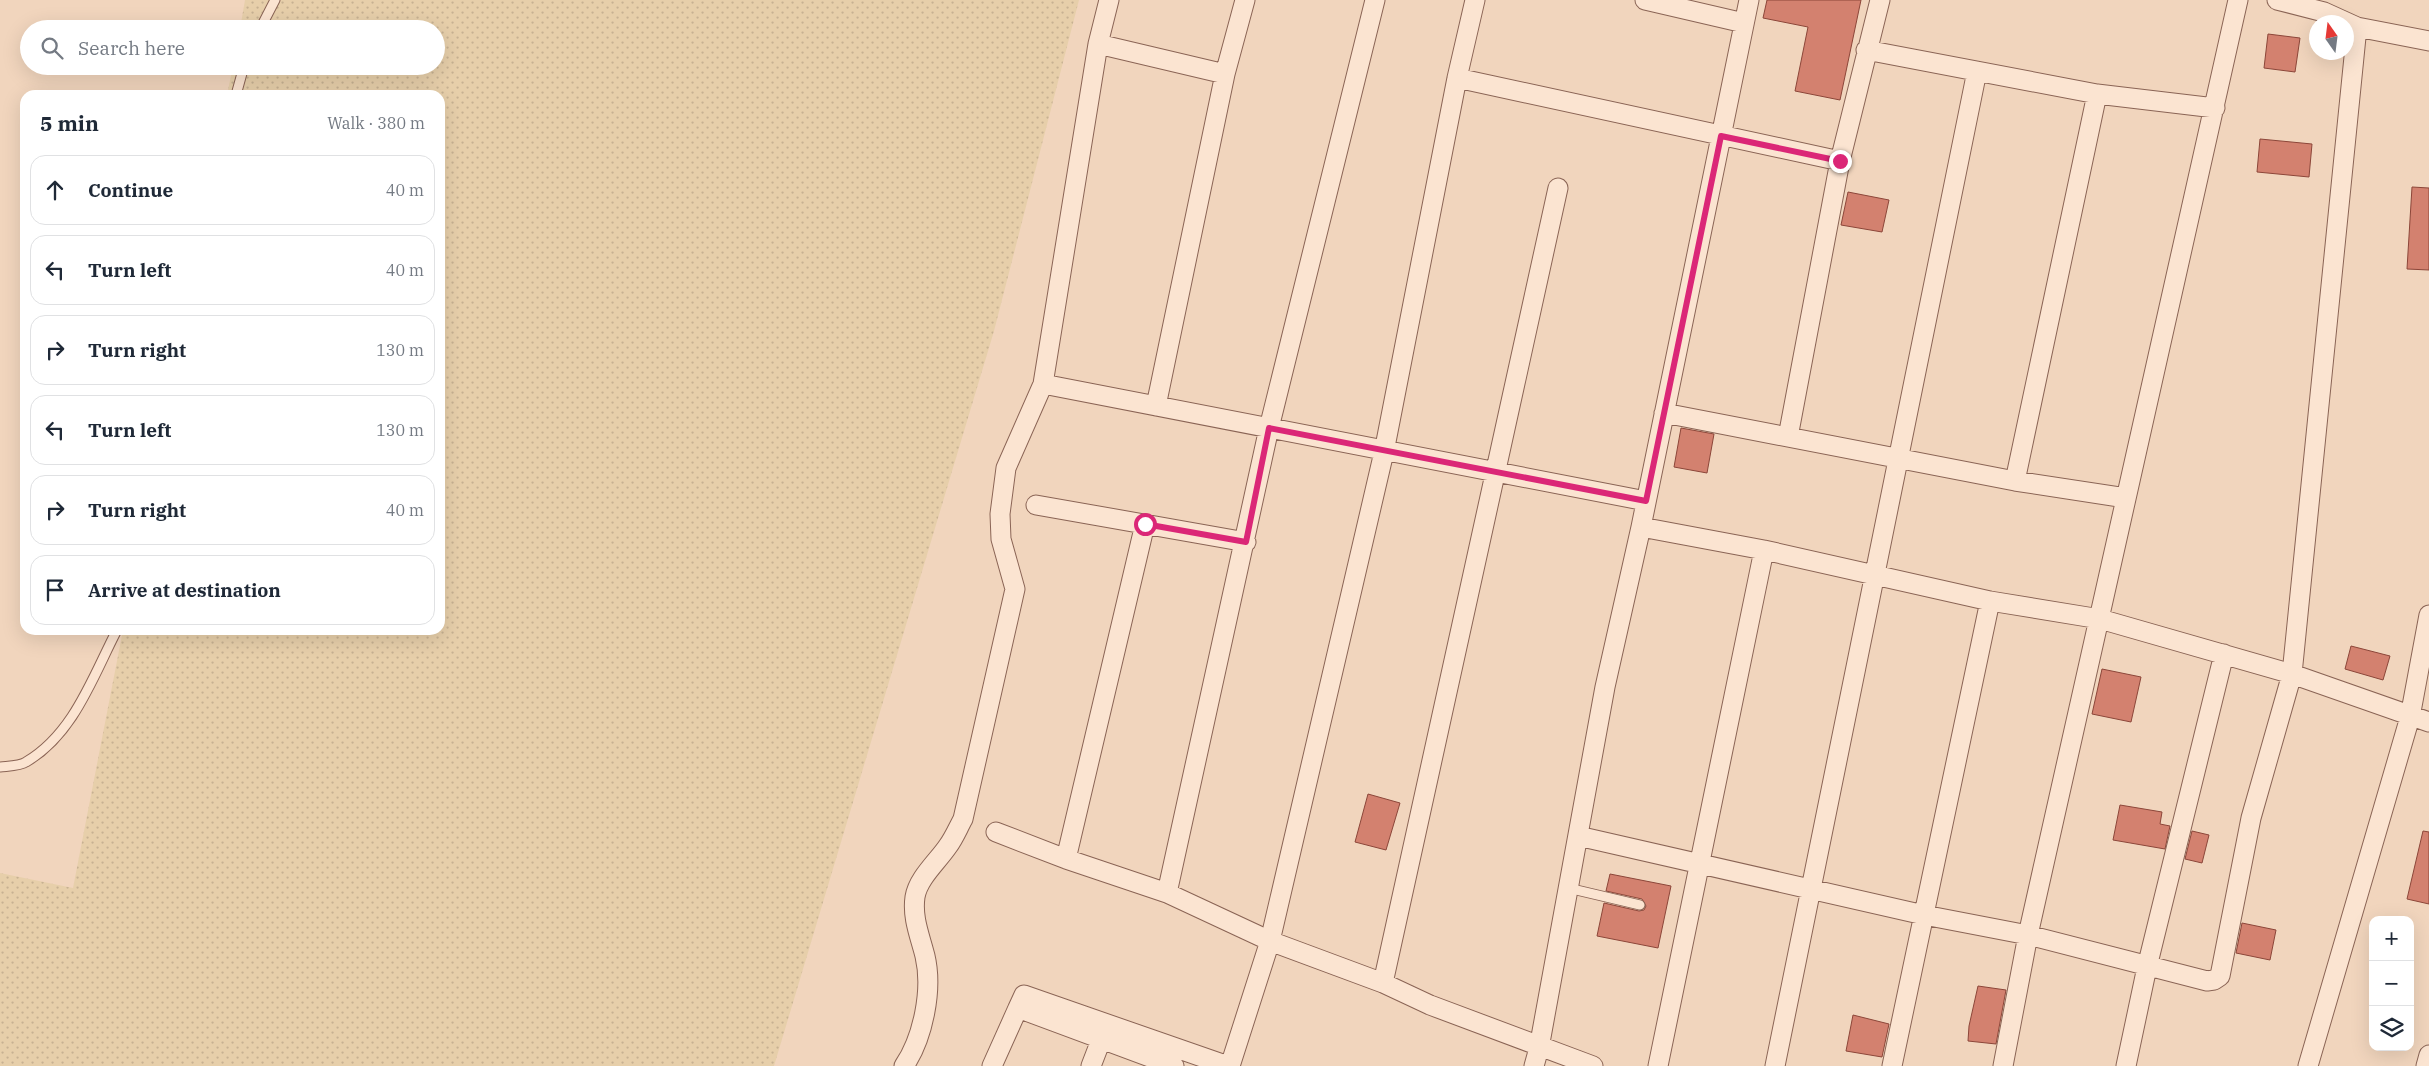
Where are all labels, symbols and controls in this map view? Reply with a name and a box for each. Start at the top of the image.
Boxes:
north arrow [2309,15,2354,60]
search box [20,20,445,75]
icon: search [38,34,66,62]
text: Search here [78,36,185,60]
text: 5 min [40,109,99,137]
text: Walk · 380 m [327,113,425,133]
route end [1829,150,1852,173]
icon: ahead [41,176,69,204]
text: Continue [88,178,173,202]
text: 40 m [386,180,424,200]
icon: left [41,256,69,284]
text: Turn left [88,258,171,282]
text: 40 m [386,260,424,280]
icon: right [41,336,69,364]
text: Turn right [88,338,186,362]
text: 130 m [376,340,424,360]
icon: left [41,416,69,444]
text: Turn left [88,418,171,442]
text: 130 m [376,420,424,440]
icon: right [41,496,69,524]
text: Turn right [88,498,186,522]
text: 40 m [386,500,424,520]
route start [1134,513,1157,536]
icon: arrive [41,576,69,604]
text: Arrive at destination [88,578,281,602]
map controls [2369,916,2414,1051]
button: + [2369,916,2414,961]
button: − [2369,961,2414,1006]
button: layers [2369,1006,2414,1051]

